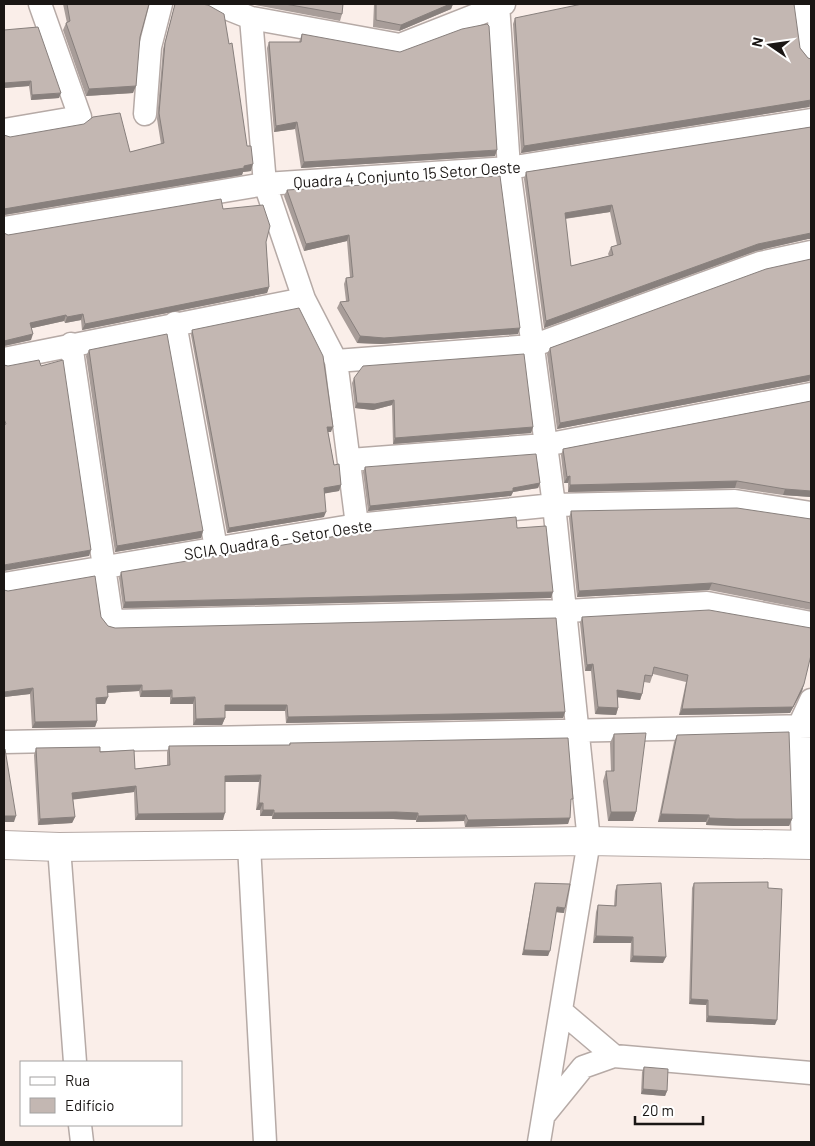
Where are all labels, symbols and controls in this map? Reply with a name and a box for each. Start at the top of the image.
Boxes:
north arrow [745,20,795,70]
text: N [748,36,766,48]
street label: Quadra 4 Conjunto 15 Setor Oeste [293,157,521,191]
street label: SCIA Quadra 6 - Setor Oeste [183,515,373,563]
legend [20,1061,182,1126]
text: Rua [65,1071,90,1089]
scale bar [635,1094,702,1126]
text: Edifício [65,1096,114,1114]
text: 20 m [642,1101,674,1119]

